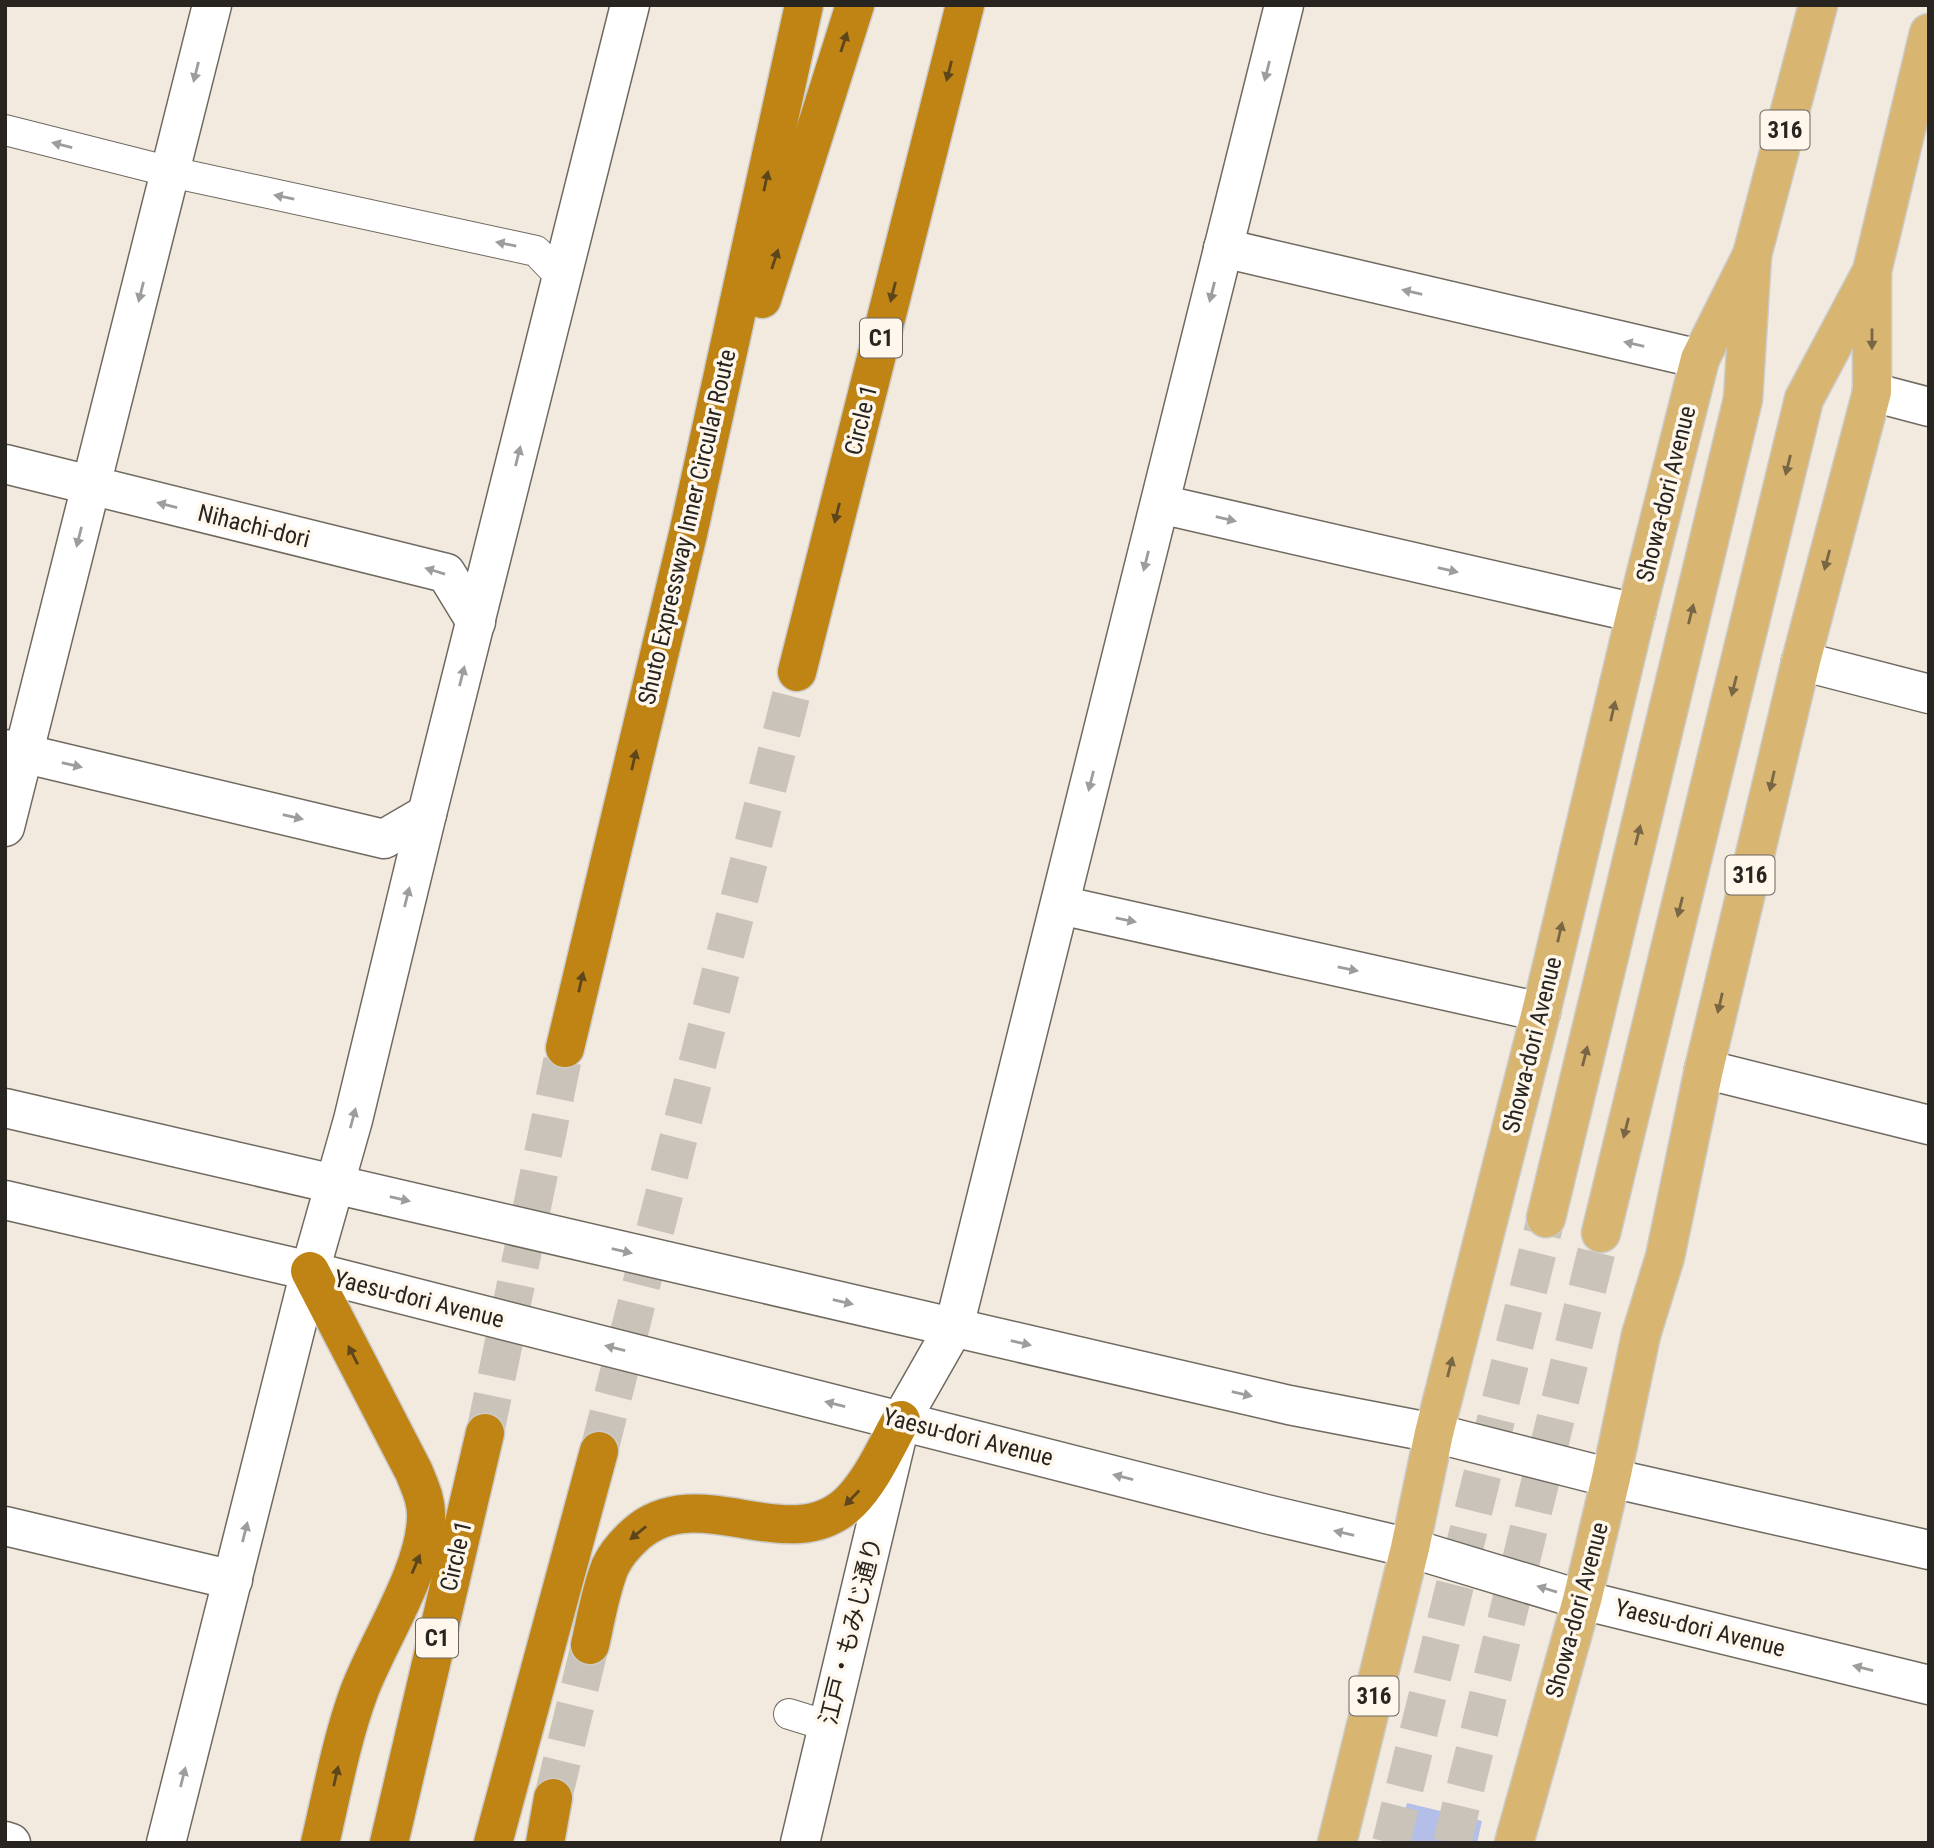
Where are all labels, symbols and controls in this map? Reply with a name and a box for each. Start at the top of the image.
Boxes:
one-way arrow [839,32,849,53]
one-way arrow [190,61,201,83]
one-way arrow [943,61,954,83]
one-way arrow [1261,61,1272,83]
road number: 316 [1760,111,1810,150]
one-way arrow [51,139,73,150]
one-way arrow [760,170,771,192]
one-way arrow [273,191,295,202]
one-way arrow [495,239,517,250]
one-way arrow [770,248,781,269]
one-way arrow [135,281,146,303]
one-way arrow [887,281,898,303]
one-way arrow [1206,281,1217,303]
one-way arrow [1401,286,1423,297]
road number: C1 [860,318,902,358]
one-way arrow [1866,328,1878,350]
one-way arrow [1623,338,1645,349]
street label: Shuto Expressway Inner Circular Route [632,347,742,707]
street label: Circle 1 [839,382,883,458]
street label: Showa-dori Avenue [1631,403,1701,585]
one-way arrow [513,445,524,467]
one-way arrow [1782,455,1793,477]
one-way arrow [156,499,178,510]
street label: Nihachi-dori [195,499,313,553]
one-way arrow [832,502,843,524]
one-way arrow [1216,514,1238,525]
one-way arrow [73,526,84,548]
one-way arrow [1140,550,1151,572]
one-way arrow [1821,550,1832,572]
one-way arrow [1437,564,1459,575]
one-way arrow [425,566,446,576]
one-way arrow [1686,603,1697,625]
one-way arrow [457,665,468,687]
one-way arrow [1728,676,1739,698]
one-way arrow [1608,700,1619,722]
one-way arrow [628,749,639,771]
one-way arrow [61,760,83,771]
one-way arrow [1085,770,1096,792]
one-way arrow [1766,770,1777,792]
one-way arrow [282,812,304,823]
one-way arrow [1633,824,1644,846]
road number: 316 [1726,856,1774,894]
one-way arrow [402,886,413,908]
one-way arrow [1674,897,1685,919]
one-way arrow [1115,914,1137,925]
one-way arrow [1555,921,1566,943]
street label: Showa-dori Avenue [1497,954,1567,1136]
one-way arrow [1338,963,1360,974]
one-way arrow [576,970,587,992]
one-way arrow [1714,992,1725,1014]
one-way arrow [1580,1045,1591,1067]
one-way arrow [349,1107,359,1128]
one-way arrow [1620,1118,1631,1140]
one-way arrow [389,1194,411,1205]
one-way arrow [611,1245,633,1256]
street label: Yaesu-dori Avenue [331,1264,507,1334]
one-way arrow [833,1297,855,1308]
one-way arrow [1010,1338,1032,1349]
one-way arrow [603,1342,625,1353]
one-way arrow [348,1345,359,1365]
one-way arrow [1445,1356,1456,1378]
one-way arrow [1231,1389,1253,1400]
one-way arrow [824,1398,846,1409]
street label: Yaesu-dori Avenue [880,1402,1056,1472]
one-way arrow [1112,1471,1134,1482]
one-way arrow [844,1489,860,1506]
street label: Circle 1 [434,1518,478,1594]
street label: Showa-dori Avenue [1540,1519,1614,1701]
one-way arrow [240,1521,251,1543]
one-way arrow [630,1525,647,1540]
one-way arrow [1333,1527,1355,1538]
street label: 江戸・もみじ通り [814,1534,888,1728]
one-way arrow [411,1554,422,1575]
one-way arrow [1536,1584,1557,1594]
street label: Yaesu-dori Avenue [1612,1593,1788,1663]
road number: C1 [416,1618,458,1658]
one-way arrow [1851,1662,1873,1673]
road number: 316 [1350,1676,1398,1716]
one-way arrow [178,1765,189,1787]
one-way arrow [331,1765,342,1787]

